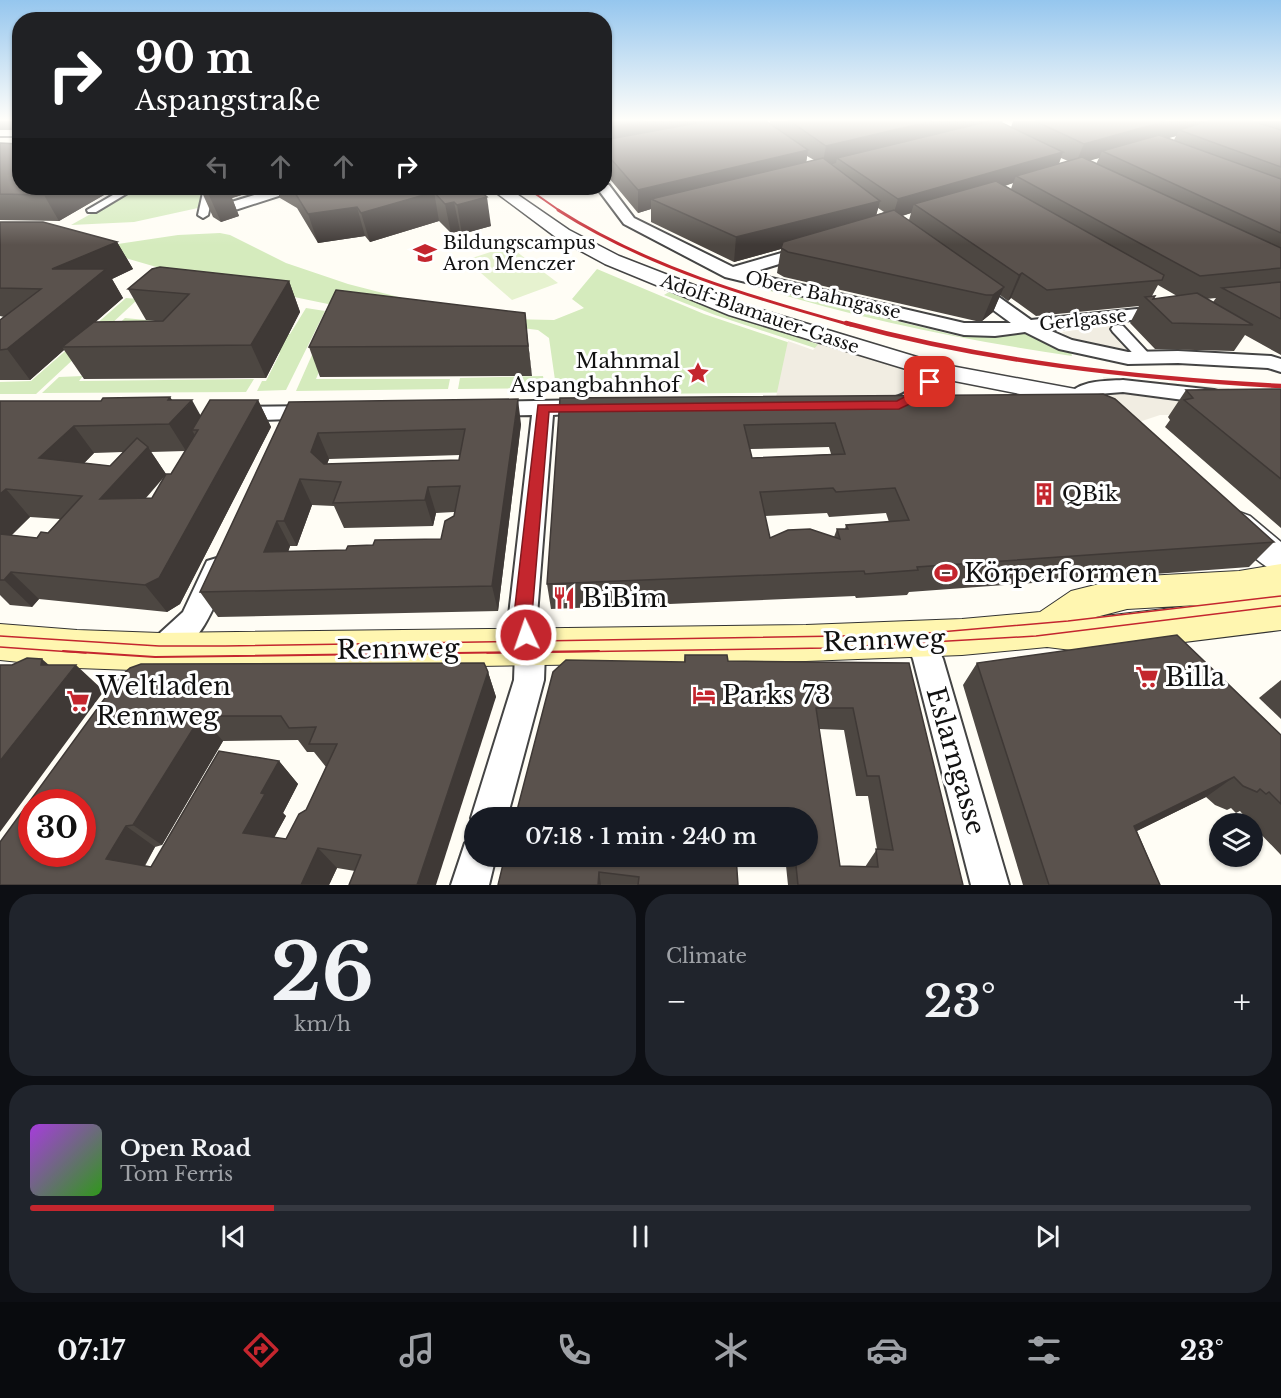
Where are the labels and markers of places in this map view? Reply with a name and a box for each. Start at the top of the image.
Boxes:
place label: Bildungscampus Aron Menczer [442,232,596,275]
school or university icon: Bildungscampus Aron Menczer [412,240,438,266]
place label: Mahnmal Aspangbahnhof [509,348,682,398]
pin [904,356,955,407]
place icon: Mahnmal Aspangbahnhof [685,360,711,386]
building icon: QBik [1031,481,1057,507]
place label: QBik [1062,481,1118,507]
place label: Körperformen [964,557,1158,589]
sports icon: Körperformen [933,560,959,586]
place label: BiBim [582,582,668,614]
restaurant icon: BiBim [551,585,577,611]
place label: Billa [1165,661,1226,693]
supermarket icon: Billa [1134,664,1160,690]
place label: Weltladen Rennweg [95,670,231,732]
place label: Parks 73 [722,679,831,711]
hotel icon: Parks 73 [691,682,717,708]
supermarket icon: Weltladen Rennweg [65,688,91,714]

